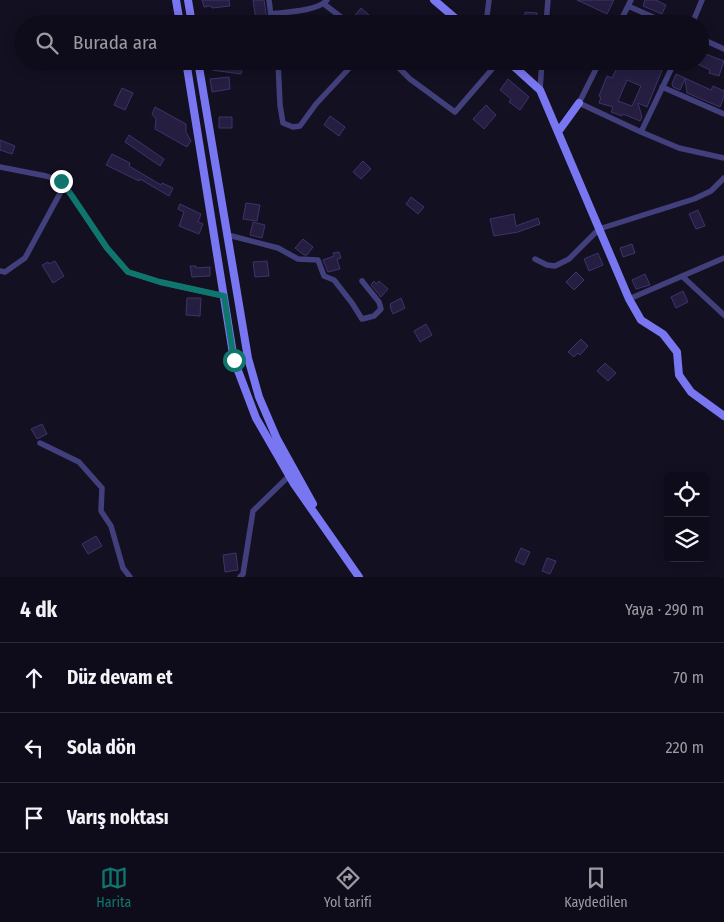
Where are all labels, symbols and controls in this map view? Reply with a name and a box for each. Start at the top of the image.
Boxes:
search box [15,15,709,70]
icon: search [33,29,61,57]
text: Burada ara [73,31,157,54]
route end [50,170,73,193]
route start [223,349,246,372]
map controls [664,472,709,562]
button: locate [664,472,709,517]
button: layers [664,517,709,562]
text: 4 dk [20,597,57,623]
text: Yaya · 290 m [625,600,704,619]
icon: ahead [20,664,48,692]
text: Düz devam et [67,666,173,689]
text: 70 m [673,668,704,687]
icon: left [20,734,48,762]
text: Sola dön [67,736,136,759]
text: 220 m [665,738,704,757]
icon: arrive [20,804,48,832]
text: Varış noktası [67,806,169,829]
tab: Harita [96,864,131,911]
tab: Yol tarifi [324,864,372,911]
tab: Kaydedilen [564,864,628,911]

